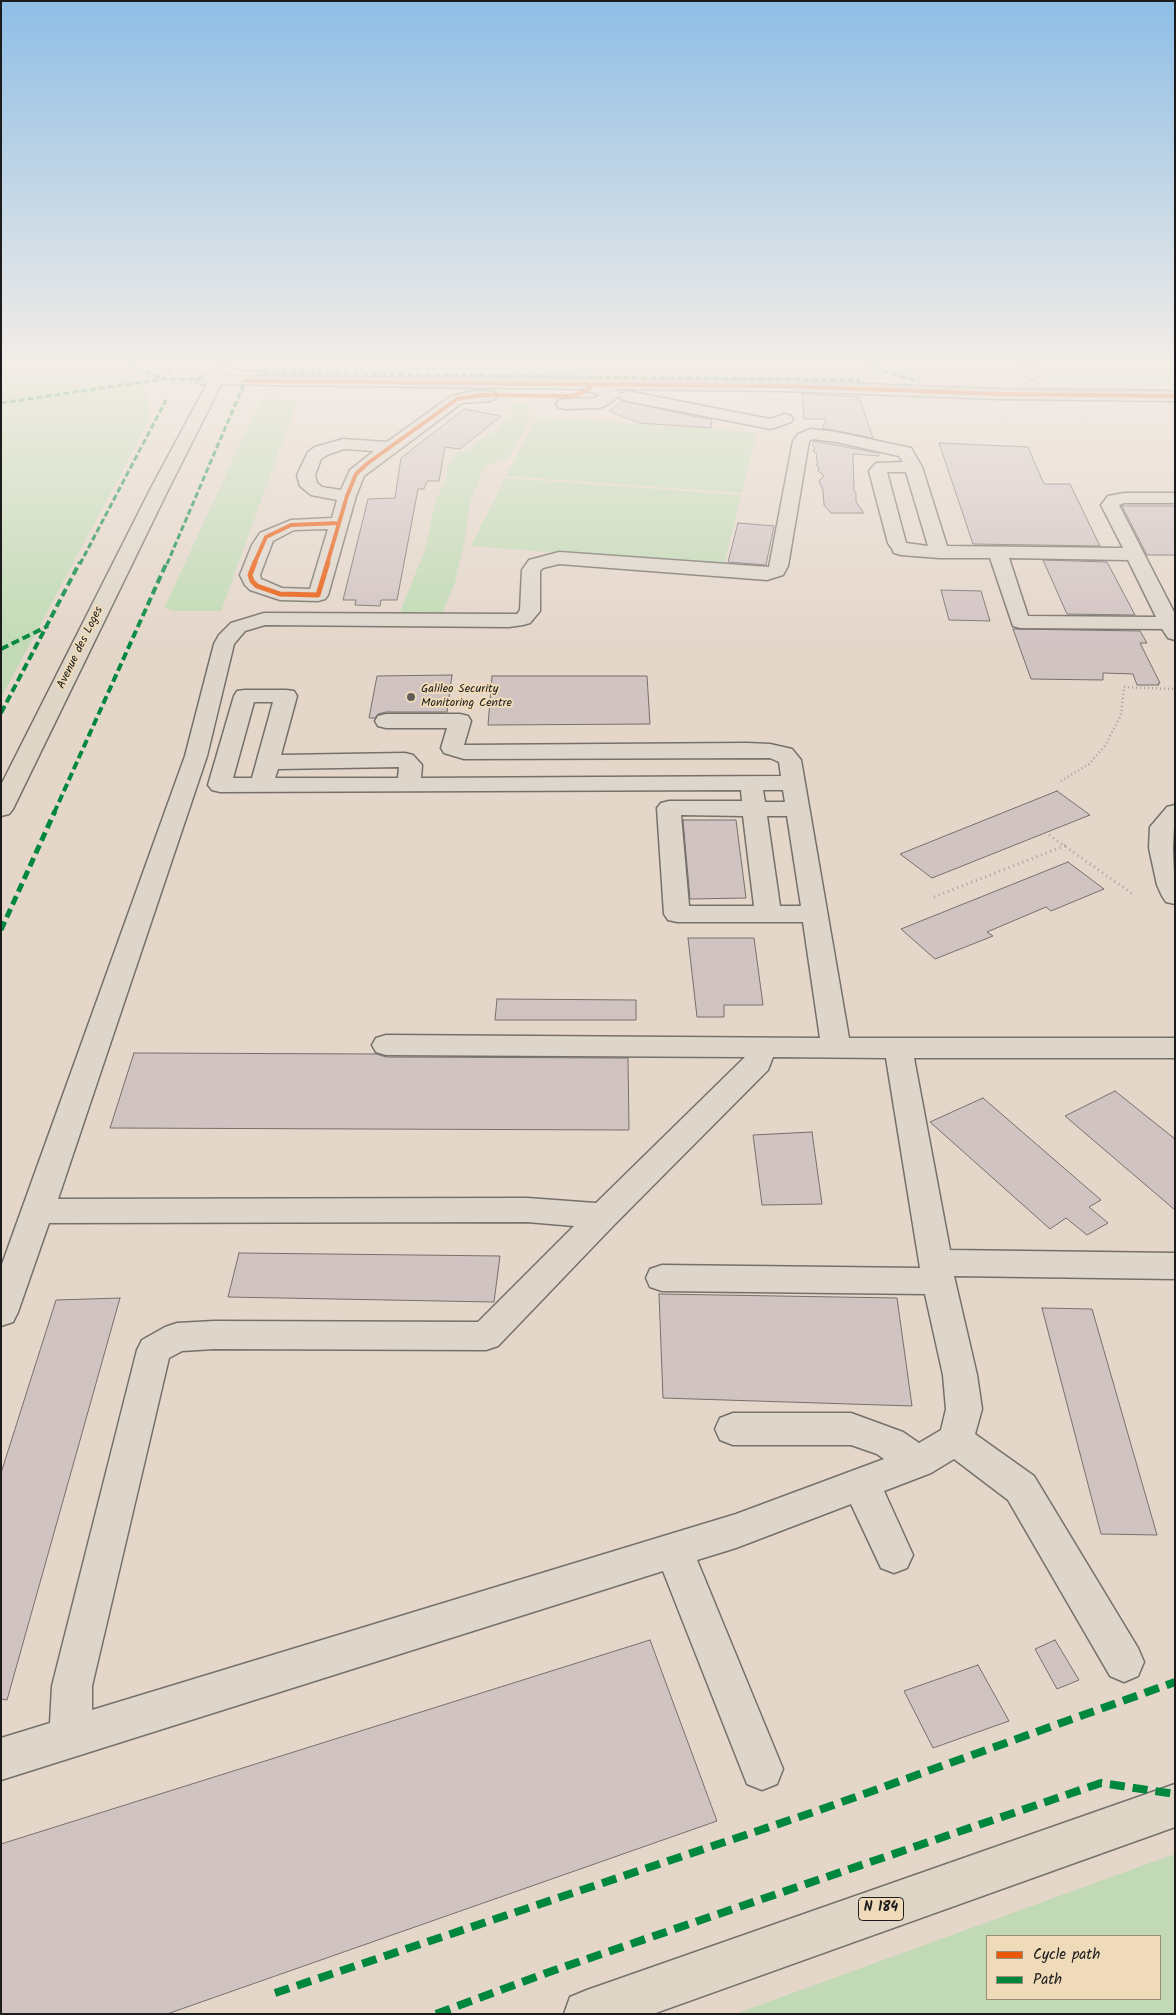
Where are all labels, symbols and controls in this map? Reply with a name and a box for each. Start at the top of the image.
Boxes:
street label: Avenue des Loges [55,605,107,691]
place label: Galileo Security Monitoring Centre [421,683,512,711]
marker: Galileo Security Monitoring Centre [405,691,417,703]
road number: N 184 [858,1898,904,1920]
legend [986,1935,1161,2000]
text: Cycle path [1033,1943,1100,1967]
text: Path [1033,1968,1062,1992]

